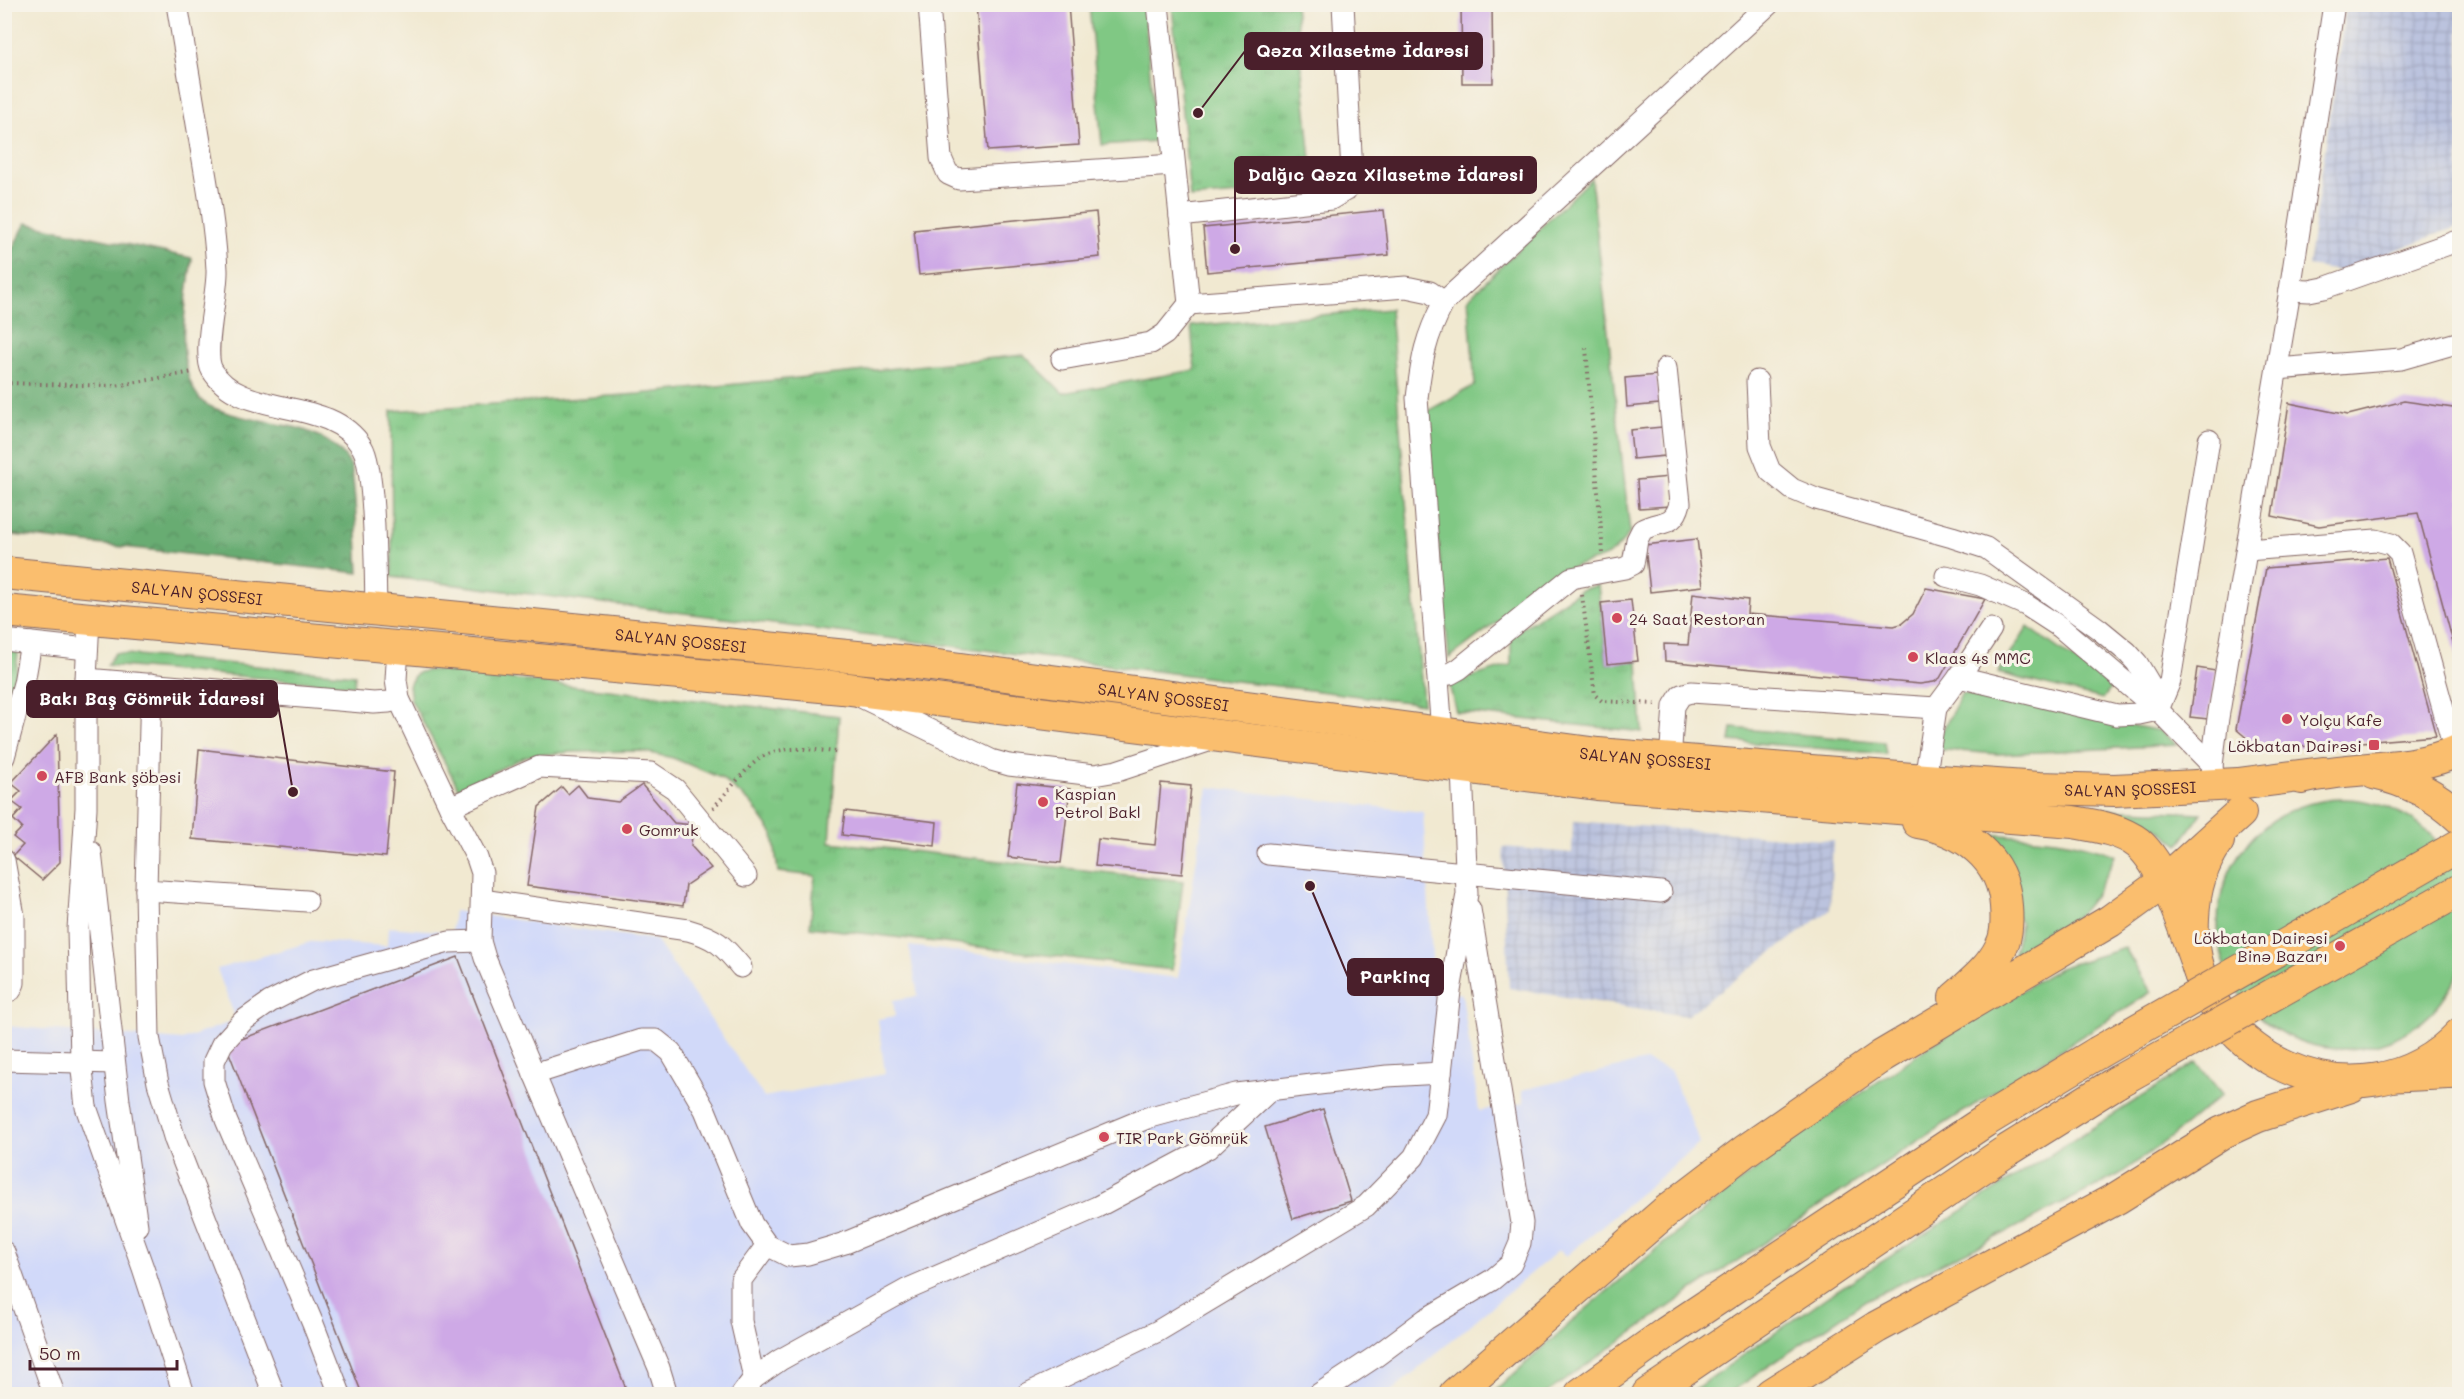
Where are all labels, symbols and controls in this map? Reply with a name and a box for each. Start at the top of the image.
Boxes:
callout: Qəza Xilasetmə İdarəsi [1245,33,1482,69]
text: Qəza Xilasetmə İdarəsi [1256,38,1470,62]
callout: Dalğıc Qəza Xilasetmə İdarəsi [1235,157,1536,193]
text: Dalğıc Qəza Xilasetmə İdarəsi [1248,162,1524,186]
street label: SALYAN ŞOSSESI [130,575,264,609]
place label: 24 Saat Restoran [1629,608,1765,629]
marker: 24 Saat Restoran [1610,611,1624,625]
street label: SALYAN ŞOSSESI [614,623,747,657]
place label: Klaas 4s MMC [1925,647,2031,668]
marker: Klaas 4s MMC [1906,650,1920,664]
street label: SALYAN ŞOSSESI [1097,677,1230,715]
callout: Bakı Baş Gömrük İdarəsi [27,681,277,717]
text: Bakı Baş Gömrük İdarəsi [39,686,265,710]
place label: Yolçu Kafe [2299,709,2382,730]
marker: Yolçu Kafe [2280,712,2294,726]
place label: Lökbatan Dairəsi [2228,735,2362,756]
marker: Lökbatan Dairəsi [2367,738,2381,752]
street label: SALYAN ŞOSSESI [1578,741,1712,773]
place label: AFB Bank şöbəsi [54,766,182,787]
marker: AFB Bank şöbəsi [35,769,49,783]
street label: SALYAN ŞOSSESI [2064,776,2197,801]
place label: Kaspian Petrol Bakl [1055,783,1141,822]
marker: Kaspian Petrol Bakl [1036,795,1050,809]
place label: Gomruk [639,819,698,840]
marker: Gomruk [620,822,634,836]
place label: Lökbatan Dairəsi Binə Bazarı [2194,927,2328,966]
marker: Lökbatan Dairəsi Binə Bazarı [2333,939,2347,953]
callout: Parkinq [1348,959,1443,995]
text: Parkinq [1360,964,1430,988]
place label: TIR Park Gömrük [1116,1127,1248,1148]
marker: TIR Park Gömrük [1097,1130,1111,1144]
scale bar [30,1333,177,1371]
text: 50 m [39,1341,81,1365]

